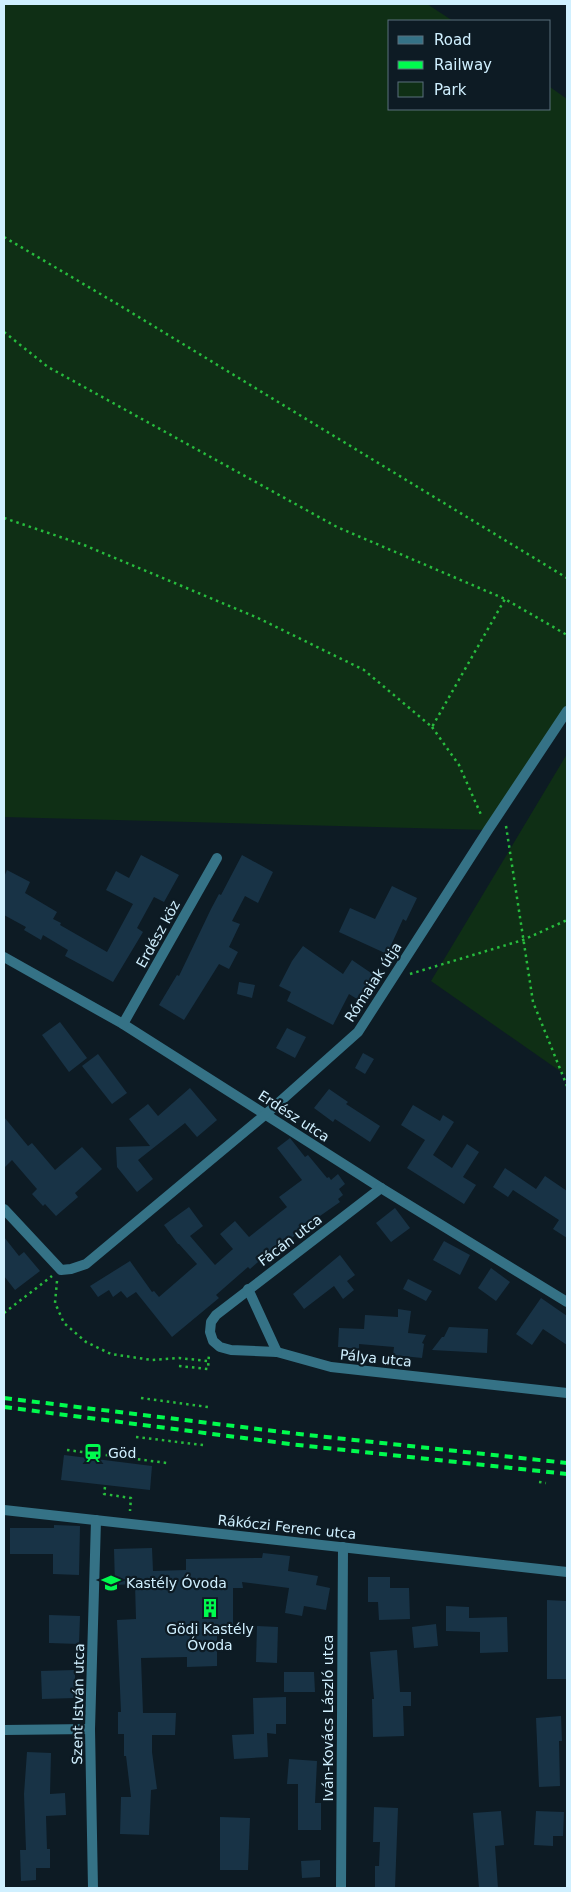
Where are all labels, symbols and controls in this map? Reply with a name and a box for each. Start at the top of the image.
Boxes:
legend [388,20,551,110]
text: Road [434,31,472,49]
text: Railway [434,56,492,74]
text: Park [434,81,467,99]
street label: Erdész köz [133,898,183,970]
street label: Rómaiak útja [341,939,405,1025]
street label: Erdész utca [255,1087,333,1145]
street label: Fácán utca [255,1211,325,1269]
street label: Pálya utca [339,1346,413,1370]
station icon: Göd [82,1442,104,1464]
place label: Göd [108,1445,136,1461]
street label: Rákóczi Ferenc utca [217,1512,357,1542]
school or university icon: Kastély Óvoda [100,1572,122,1594]
place label: Kastély Óvoda [126,1574,227,1591]
building icon: Gödi Kastély Óvoda [199,1597,221,1619]
place label: Gödi Kastély Óvoda [166,1621,254,1653]
street label: Iván-Kovács László utca [320,1635,336,1801]
street label: Szent István utca [69,1643,87,1765]

